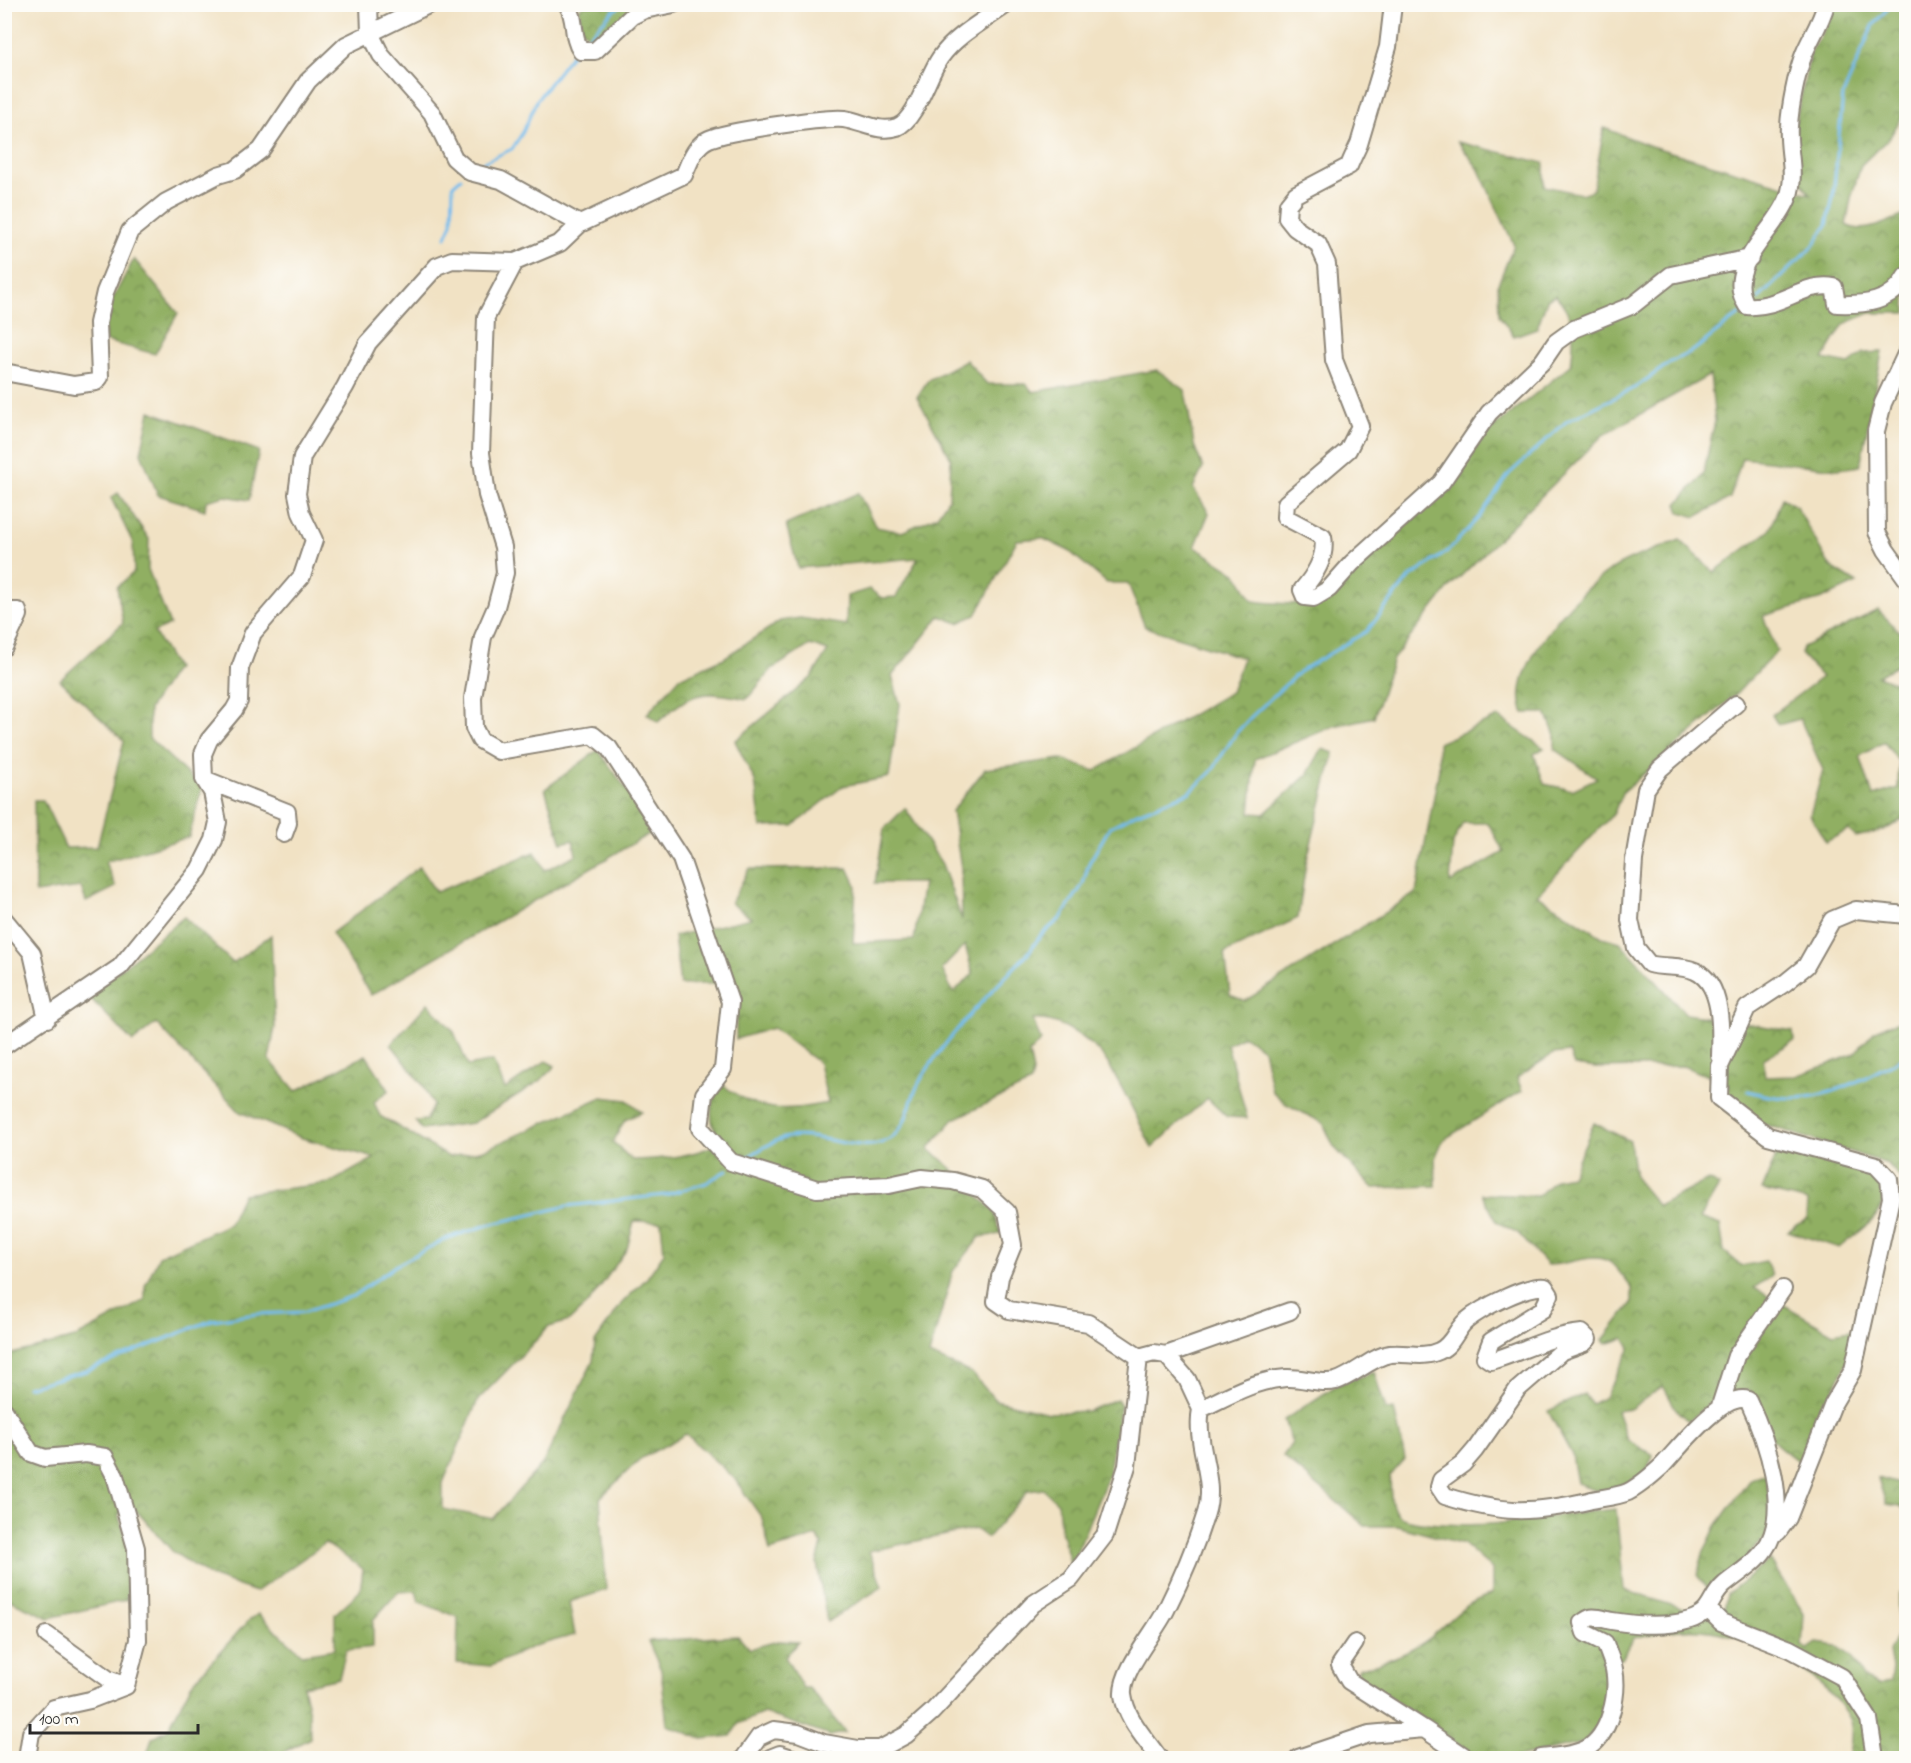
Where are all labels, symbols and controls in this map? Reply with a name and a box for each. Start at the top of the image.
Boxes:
scale bar [30,1697,198,1735]
text: 100 m [39,1707,79,1733]

